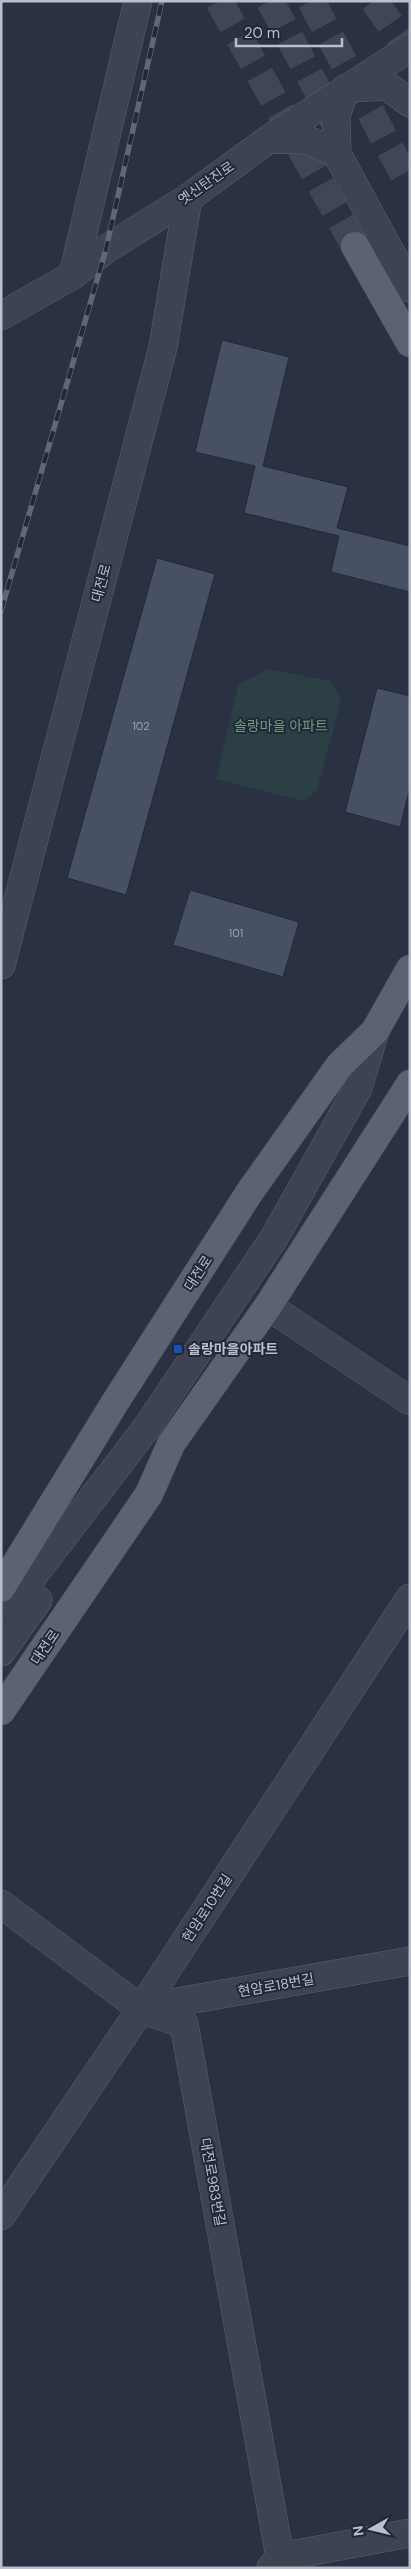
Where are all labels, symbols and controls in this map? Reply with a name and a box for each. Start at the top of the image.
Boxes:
scale bar [236,15,342,47]
text: 20 m [244,23,280,43]
street label: 옛신탄진로 [174,157,238,209]
street label: 대전로 [87,562,115,604]
park label: 솔랑마을 아파트 [234,717,328,735]
house number: 102 [132,719,150,733]
house number: 101 [229,926,243,940]
street label: 대전로 [180,1252,216,1294]
place label: 솔랑마을아파트 [188,1340,278,1358]
marker: 솔랑마을아파트 [172,1343,184,1355]
street label: 대전로 [27,1626,63,1668]
street label: 현암로10번길 [178,1870,236,1946]
street label: 현암로18번길 [236,1969,316,2001]
street label: 대전로983번길 [196,2136,230,2228]
north arrow [346,2504,396,2554]
text: N [349,2524,368,2537]

